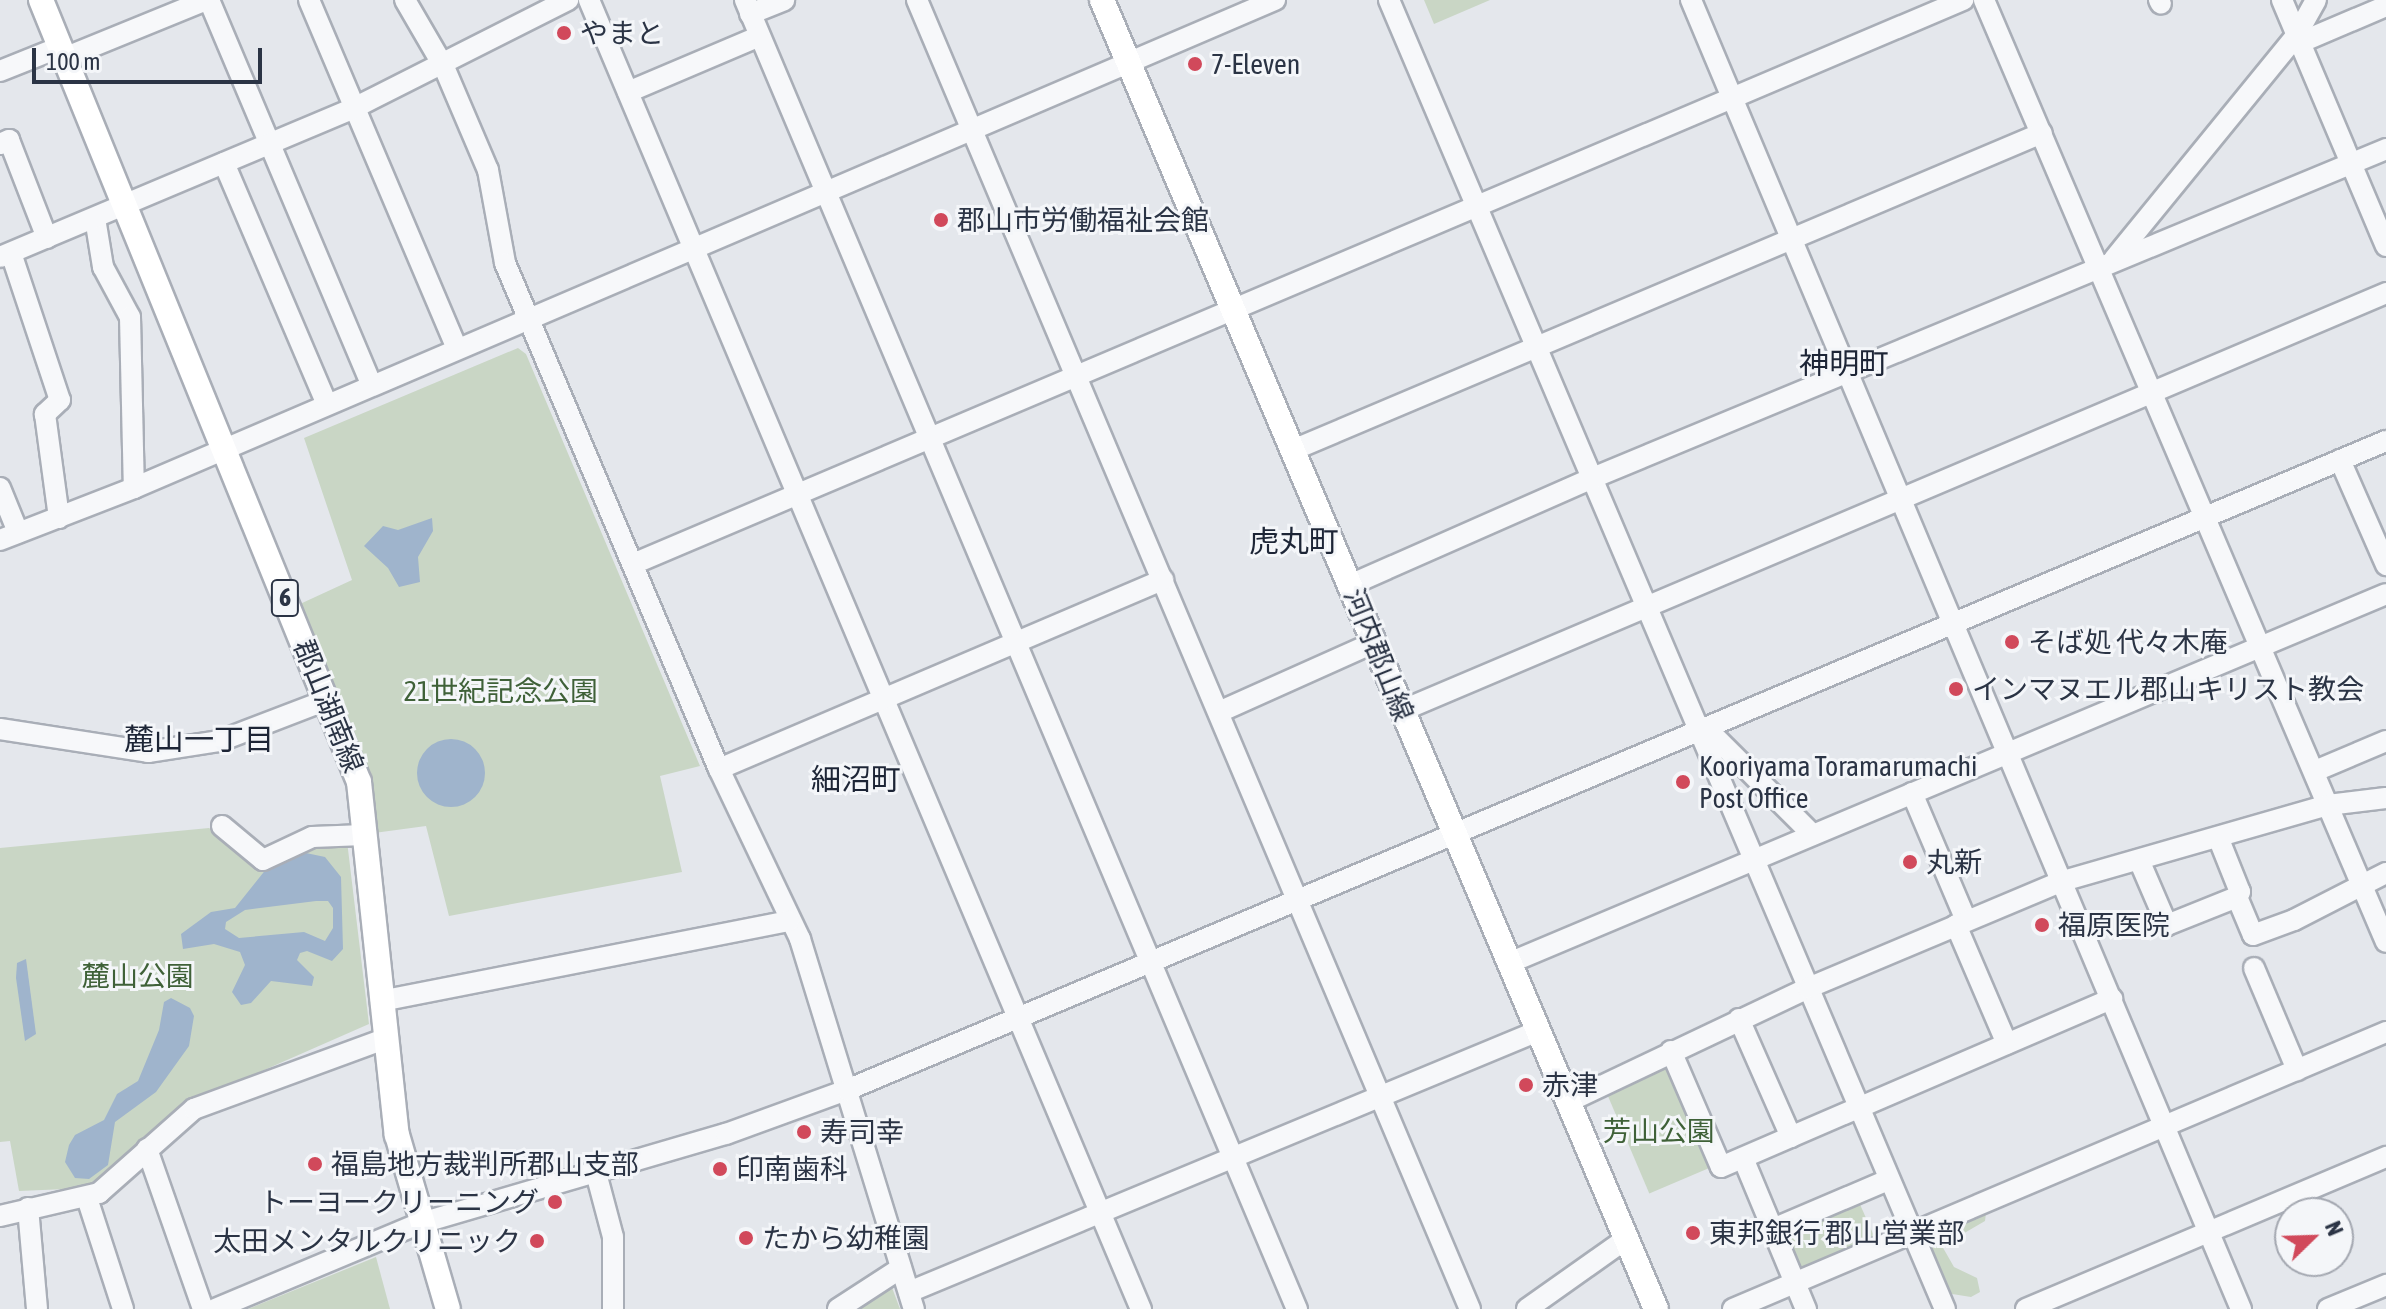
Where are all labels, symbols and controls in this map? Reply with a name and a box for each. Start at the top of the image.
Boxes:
place label: やまと [580,16,664,50]
marker: やまと [555,24,573,42]
scale bar [36,32,266,82]
place label: 7-Eleven [1211,47,1300,81]
text: 100 m [46,48,100,75]
marker: 7-Eleven [1186,55,1204,73]
place label: 郡山市労働福祉会館 [957,203,1209,237]
marker: 郡山市労働福祉会館 [932,211,950,229]
district label: 神明町 [1799,345,1889,381]
district label: 虎丸町 [1249,523,1339,559]
road number: 6 [269,576,301,620]
street label: 河内郡山線 [1337,584,1421,726]
place label: そば処 代々木庵 [2028,625,2228,659]
marker: そば処 代々木庵 [2003,633,2021,651]
street label: 郡山湖南線 [287,635,371,777]
place label: インマヌエル郡山キリスト教会 [1972,672,2364,706]
park label: 21世紀記念公園 [404,674,598,708]
marker: インマヌエル郡山キリスト教会 [1947,680,1965,698]
district label: 麓山一丁目 [124,721,274,757]
place label: Kooriyama Toramarumachi Post Office [1699,749,1977,815]
district label: 細沼町 [811,761,901,797]
marker: Kooriyama Toramarumachi Post Office [1674,773,1692,791]
place label: 丸新 [1926,845,1982,879]
marker: 丸新 [1901,853,1919,871]
place label: 福原医院 [2058,908,2170,942]
marker: 福原医院 [2033,916,2051,934]
park label: 麓山公園 [82,959,194,993]
place label: 赤津 [1542,1068,1598,1102]
marker: 赤津 [1517,1076,1535,1094]
park label: 芳山公園 [1603,1114,1715,1148]
place label: 寿司幸 [820,1115,904,1149]
marker: 寿司幸 [795,1123,813,1141]
place label: 福島地方裁判所郡山支部 [331,1147,639,1181]
place label: 印南歯科 [736,1152,848,1186]
marker: 福島地方裁判所郡山支部 [306,1155,324,1173]
marker: 印南歯科 [711,1160,729,1178]
place label: トーヨークリーニング [259,1185,539,1219]
marker: トーヨークリーニング [546,1193,564,1211]
north arrow [2274,1197,2354,1277]
place label: 東邦銀行 郡山営業部 [1709,1216,1965,1250]
text: N [2320,1217,2349,1239]
place label: たから幼稚園 [762,1221,930,1255]
place label: 太田メンタルクリニック [213,1224,521,1258]
marker: 東邦銀行 郡山営業部 [1684,1224,1702,1242]
marker: たから幼稚園 [737,1229,755,1247]
marker: 太田メンタルクリニック [528,1232,546,1250]

